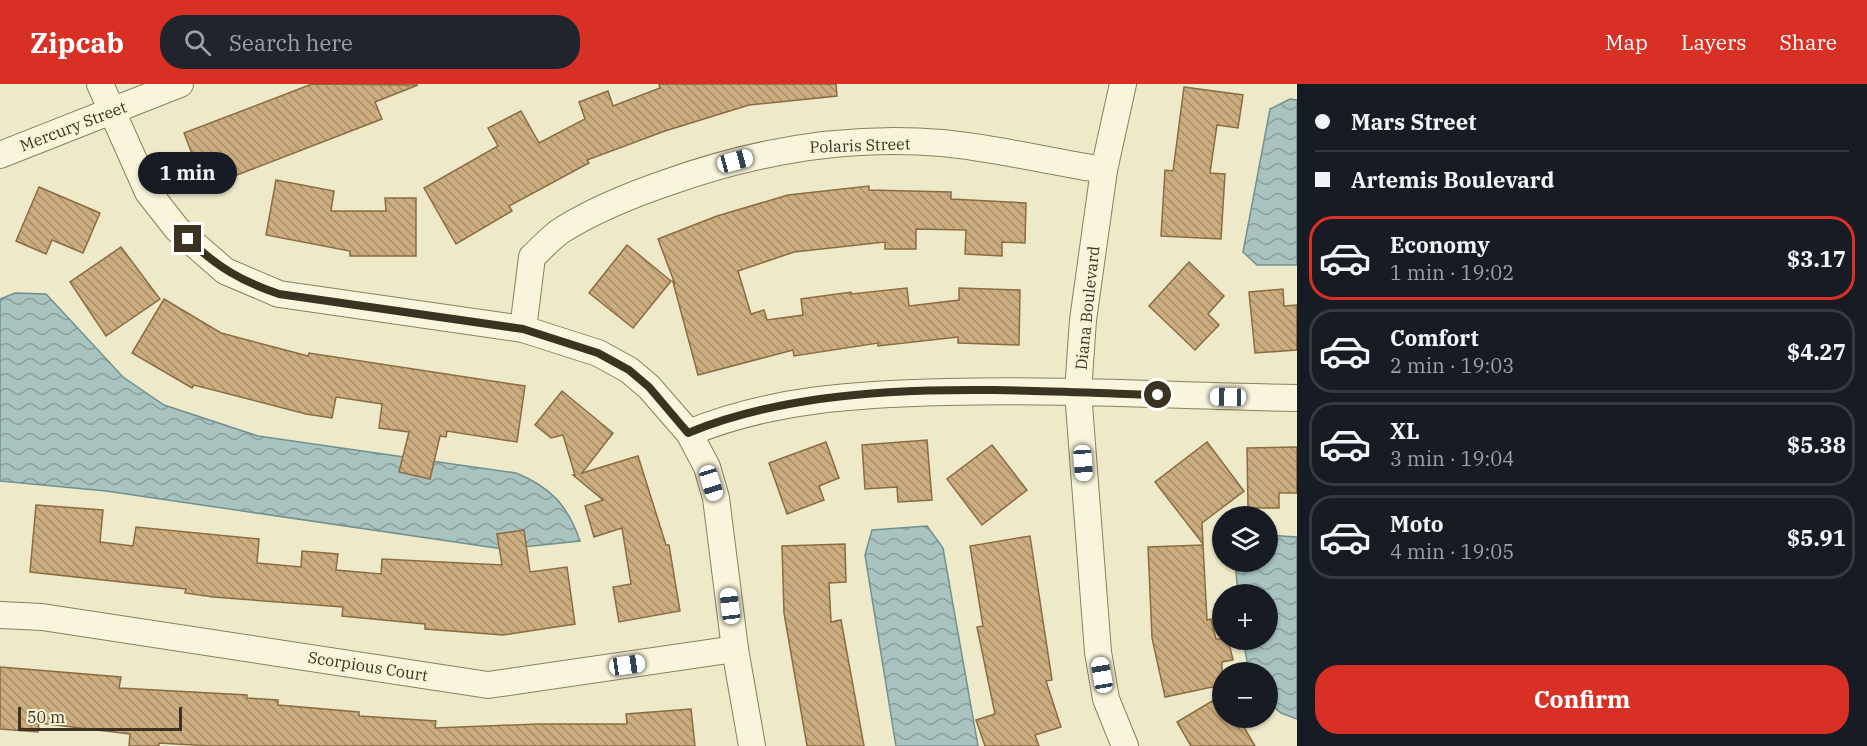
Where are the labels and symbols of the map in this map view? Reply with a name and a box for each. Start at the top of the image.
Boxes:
street label: Mercury Street [17,96,129,156]
street label: Polaris Street [809,133,911,157]
car [715,148,755,174]
callout: 1 min [138,152,237,194]
route end [174,225,201,252]
street label: Diana Boulevard [1071,245,1103,371]
route start [1144,381,1171,408]
car [1210,388,1246,406]
car [1073,444,1093,482]
car [697,463,725,503]
car [719,587,741,625]
street label: Scorpious Court [307,647,430,685]
car [608,654,646,676]
car [1090,656,1114,694]
scale bar [18,704,182,732]

